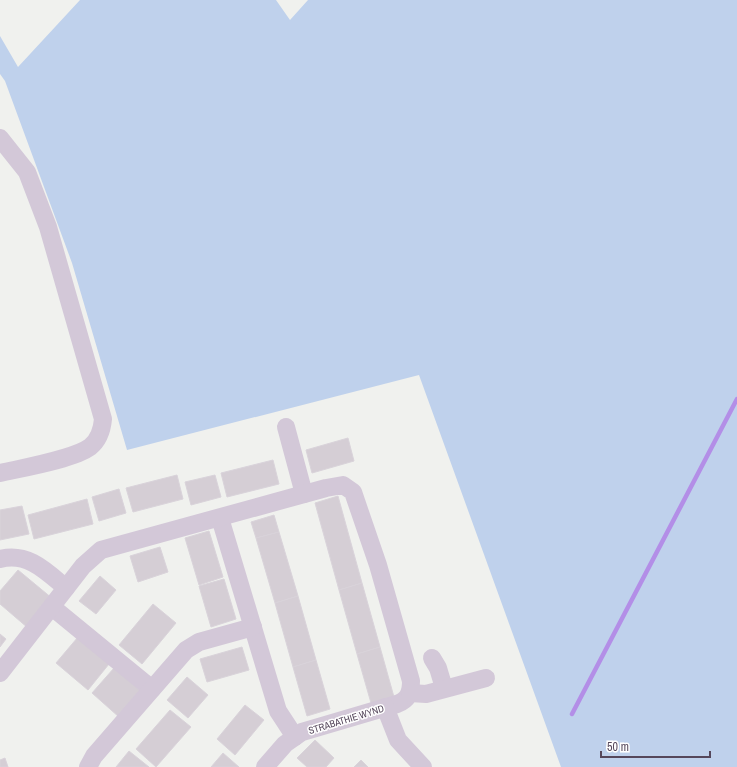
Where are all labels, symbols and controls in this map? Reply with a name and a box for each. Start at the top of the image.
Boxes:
street label: STRABATHIE WYND [307,702,386,737]
scale bar [601,733,710,759]
text: 50 m [607,739,629,755]

